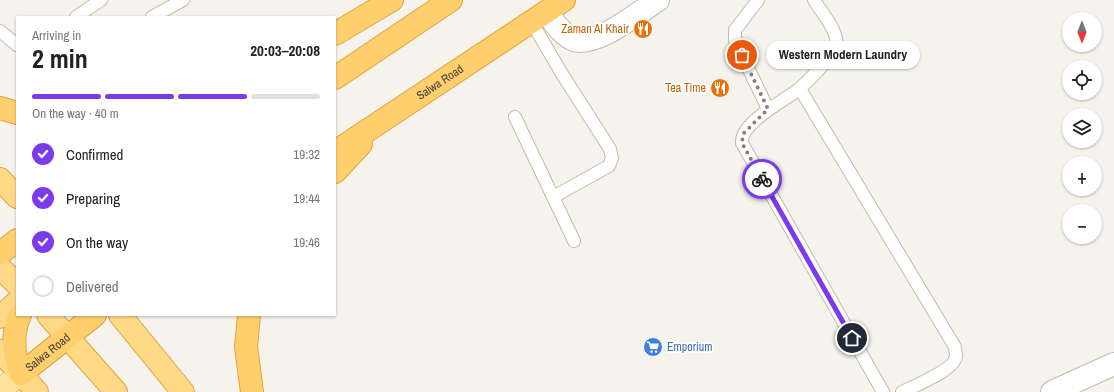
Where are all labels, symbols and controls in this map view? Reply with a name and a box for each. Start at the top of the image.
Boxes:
north arrow [1062,12,1102,52]
map controls [1062,12,1102,244]
restaurant icon: Zaman Al Khair [632,18,654,40]
place label: Zaman Al Khair [561,21,630,37]
text: Arriving in [32,27,81,44]
pin [725,38,759,72]
text: 20:03–20:08 [250,40,320,61]
text: 2 min [32,41,88,76]
callout: Western Modern Laundry [766,41,920,69]
icon: bag [731,44,753,66]
text: Western Modern Laundry [779,46,907,63]
button: locate [1062,60,1102,100]
street label: Salwa Road [413,61,467,104]
restaurant icon: Tea Time [709,77,731,99]
place label: Tea Time [665,80,706,96]
text: On the way · 40 m [32,105,119,122]
button: layers [1062,108,1102,148]
icon: check [32,143,54,165]
text: Confirmed [66,144,123,165]
text: 19:32 [293,146,320,163]
button: + [1062,156,1102,196]
courier [742,159,782,199]
icon: bike [751,168,773,190]
icon: check [32,187,54,209]
text: Preparing [66,188,120,209]
text: 19:44 [293,190,320,207]
button: − [1062,204,1102,244]
icon: check [32,231,54,253]
text: On the way [66,232,128,253]
text: 19:46 [293,234,320,251]
text: Delivered [66,276,119,297]
pin [835,321,869,355]
icon: home [841,327,863,349]
street label: Salwa Road [22,330,74,375]
supermarket icon: Emporium [642,336,664,358]
place label: Emporium [667,339,712,355]

